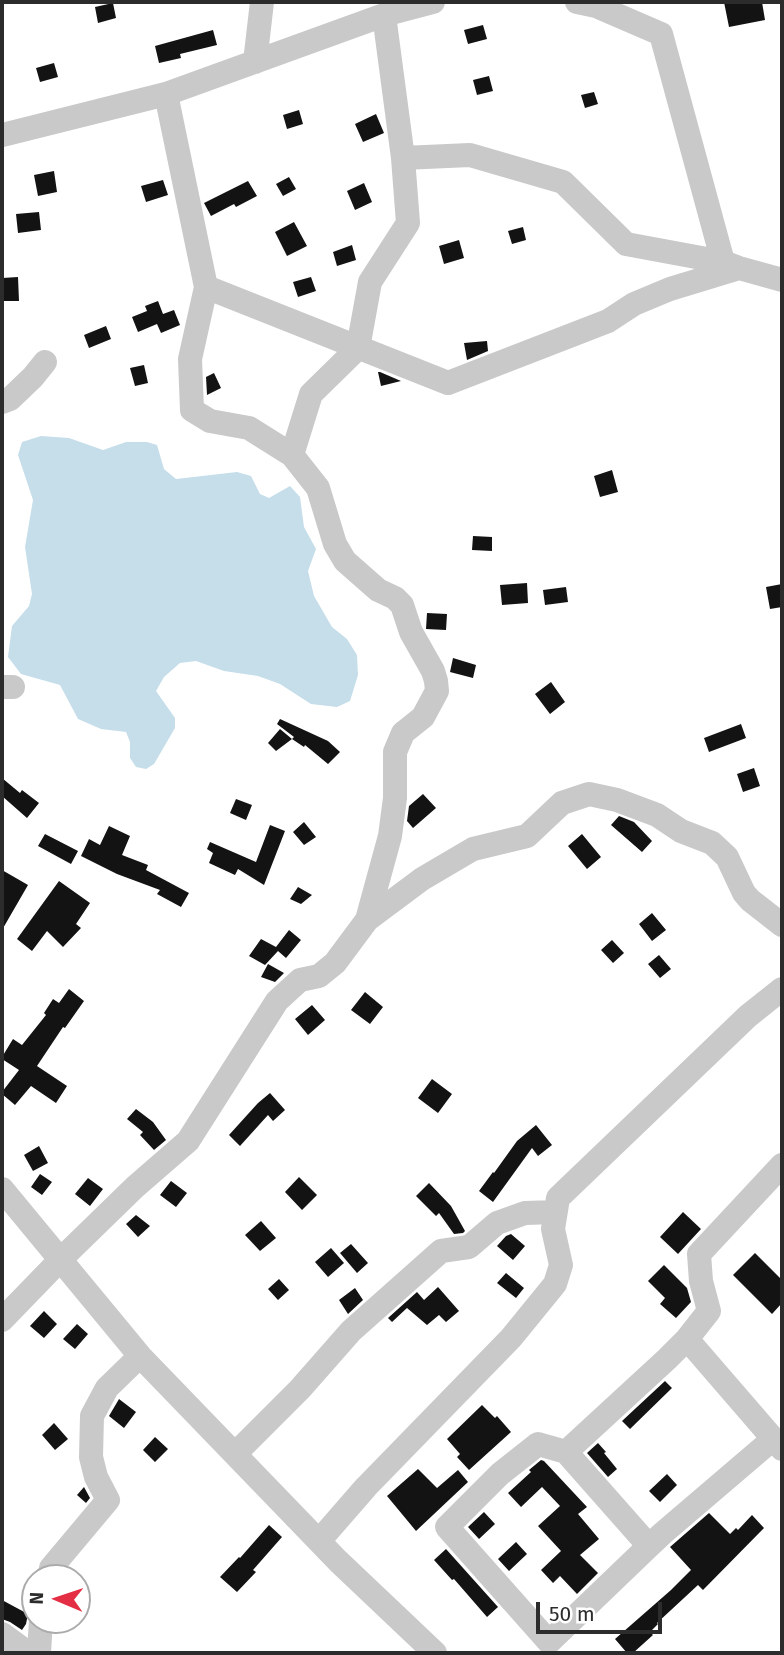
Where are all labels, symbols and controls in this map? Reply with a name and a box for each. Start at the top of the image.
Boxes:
north arrow [21,1564,91,1634]
scale bar [539,1588,665,1632]
text: N [25,1592,48,1605]
text: 50 m [549,1601,595,1627]

